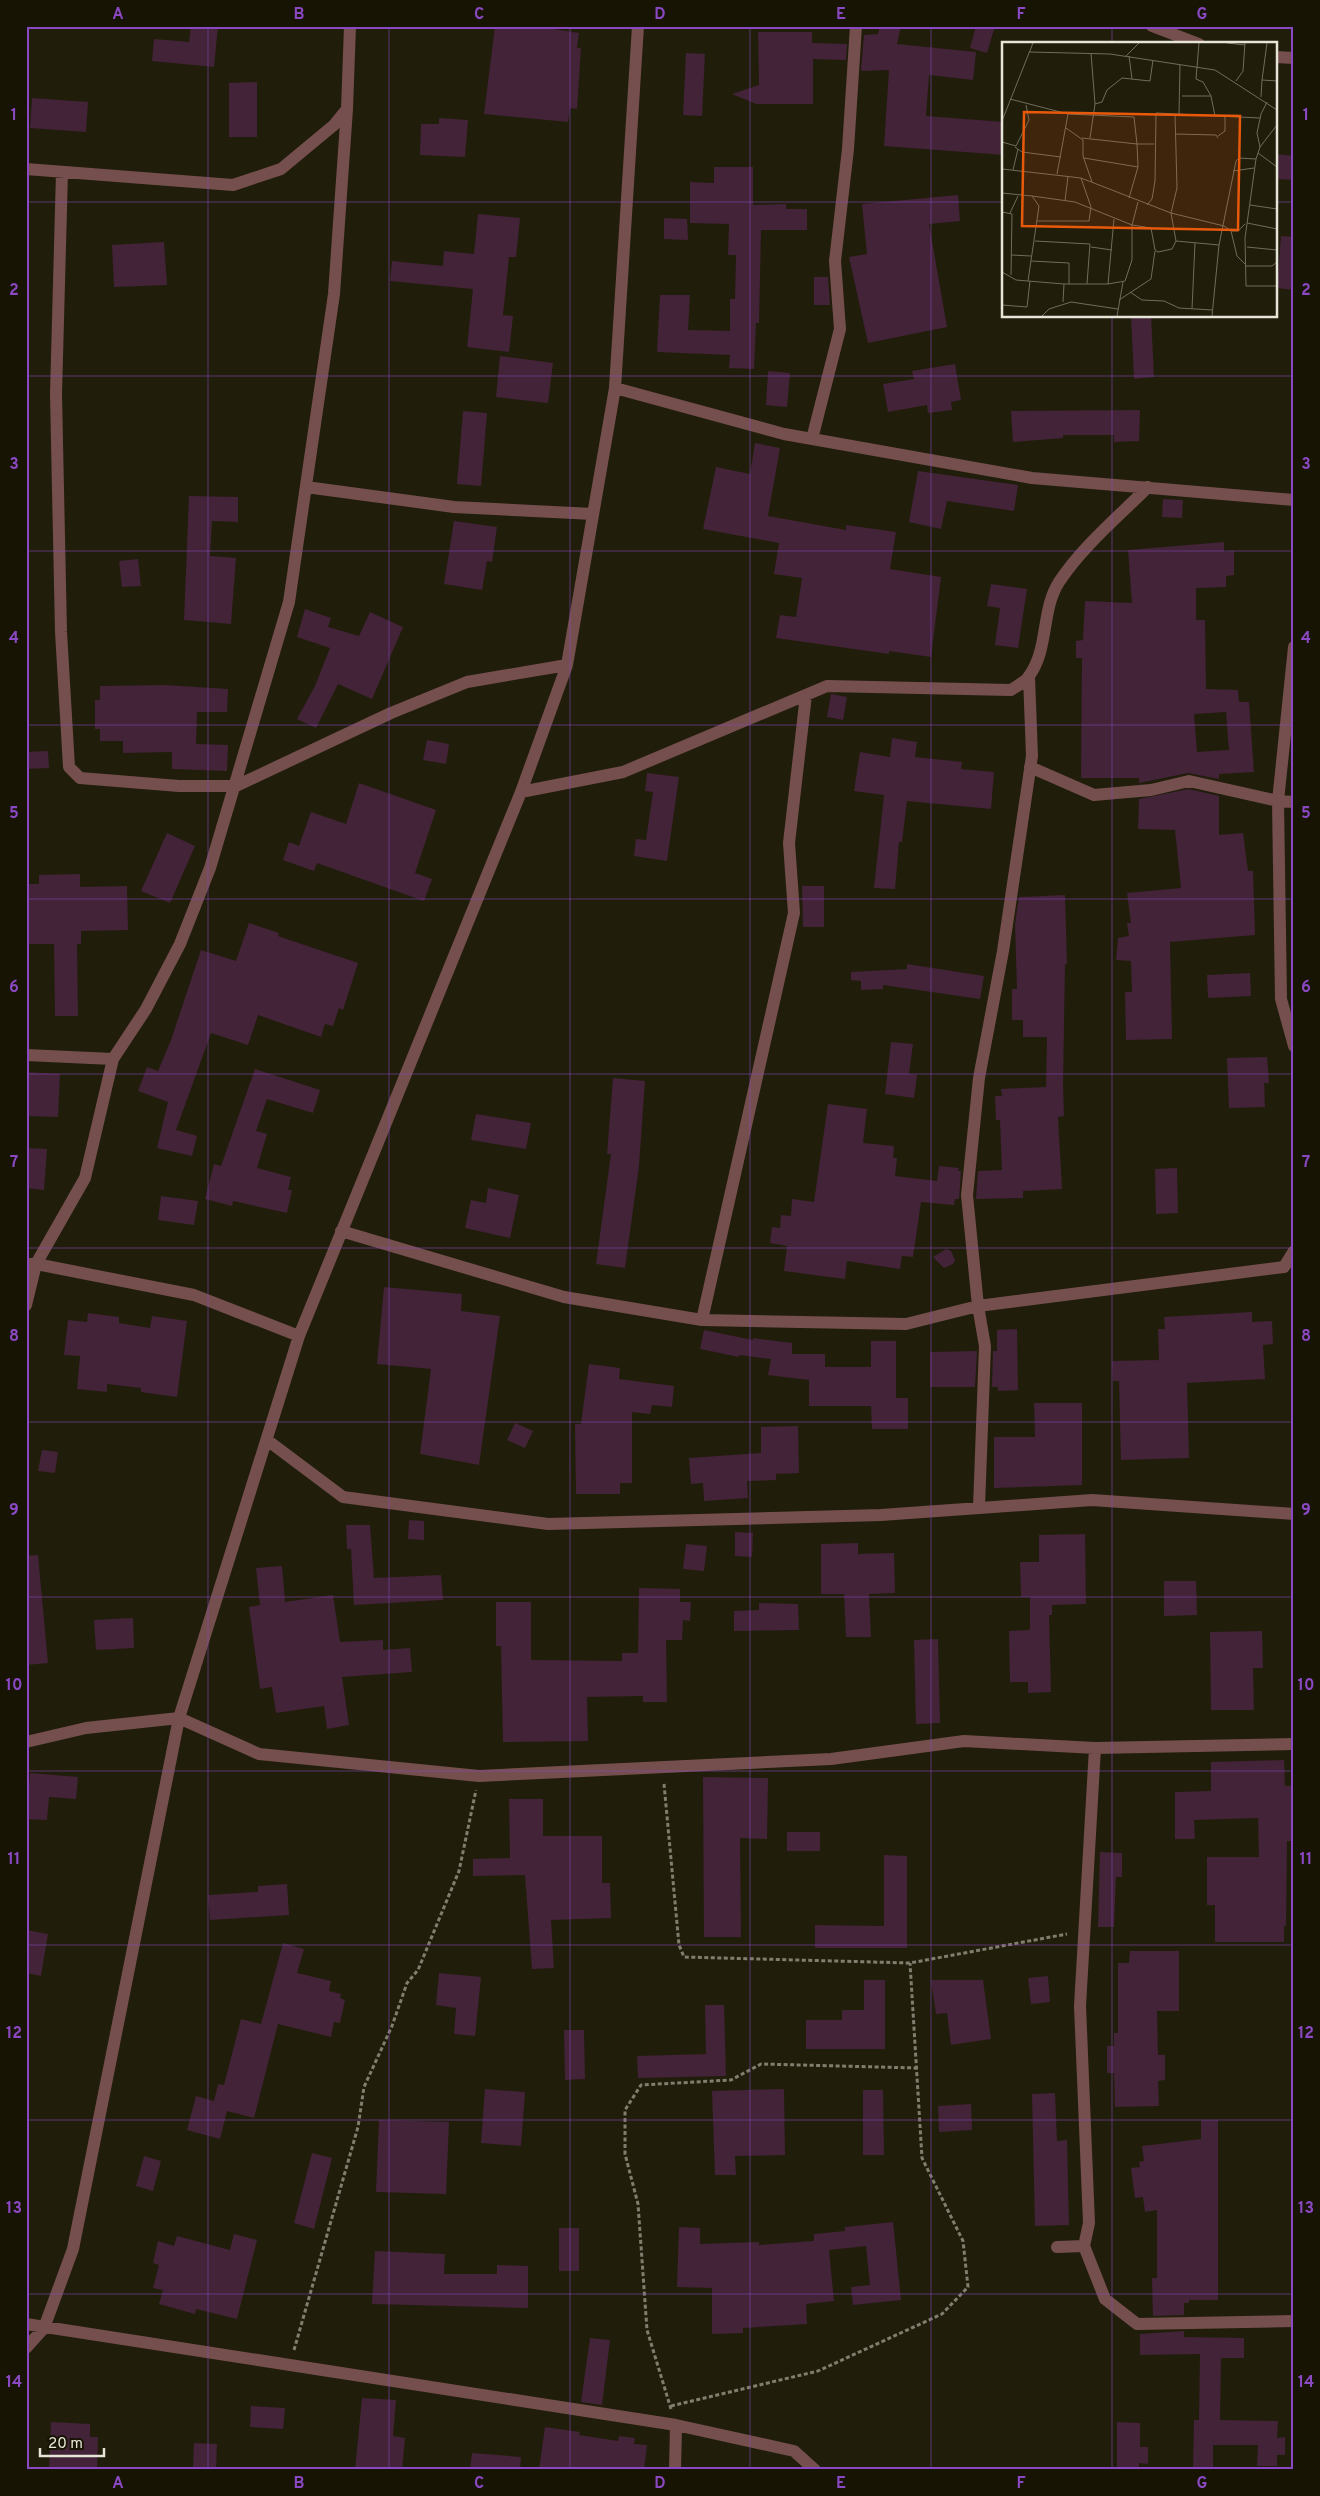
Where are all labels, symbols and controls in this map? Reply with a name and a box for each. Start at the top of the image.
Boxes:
text: A [112,5,124,25]
text: B [293,5,305,25]
text: C [474,5,484,25]
text: D [654,5,666,25]
text: E [836,5,846,25]
text: F [1016,5,1026,25]
text: G [1197,5,1207,25]
inset map [1002,42,1278,318]
text: 1 [11,106,17,126]
text: 1 [1303,106,1309,126]
text: 2 [9,281,19,301]
text: 2 [1301,281,1311,301]
text: 3 [9,455,19,475]
text: 3 [1301,455,1311,475]
text: 4 [9,629,19,649]
text: 4 [1301,629,1311,649]
text: 5 [9,804,19,824]
text: 5 [1301,804,1311,824]
text: 6 [9,978,19,998]
text: 6 [1301,978,1311,998]
text: 7 [10,1153,18,1173]
text: 7 [1302,1153,1310,1173]
text: 8 [9,1327,19,1347]
text: 8 [1301,1327,1311,1347]
text: 9 [9,1501,19,1521]
text: 9 [1301,1501,1311,1521]
text: 10 [6,1676,22,1696]
text: 10 [1298,1676,1314,1696]
text: 11 [8,1850,20,1870]
text: 11 [1300,1850,1312,1870]
text: 12 [6,2024,22,2044]
text: 12 [1298,2024,1314,2044]
text: 13 [6,2199,22,2219]
text: 13 [1298,2199,1314,2219]
text: 14 [6,2373,22,2393]
text: 14 [1298,2373,1314,2393]
scale bar [40,2426,104,2458]
text: 20 m [48,2435,83,2454]
text: A [112,2474,124,2494]
text: B [293,2474,305,2494]
text: C [474,2474,484,2494]
text: D [654,2474,666,2494]
text: E [836,2474,846,2494]
text: F [1016,2474,1026,2494]
text: G [1197,2474,1207,2494]

